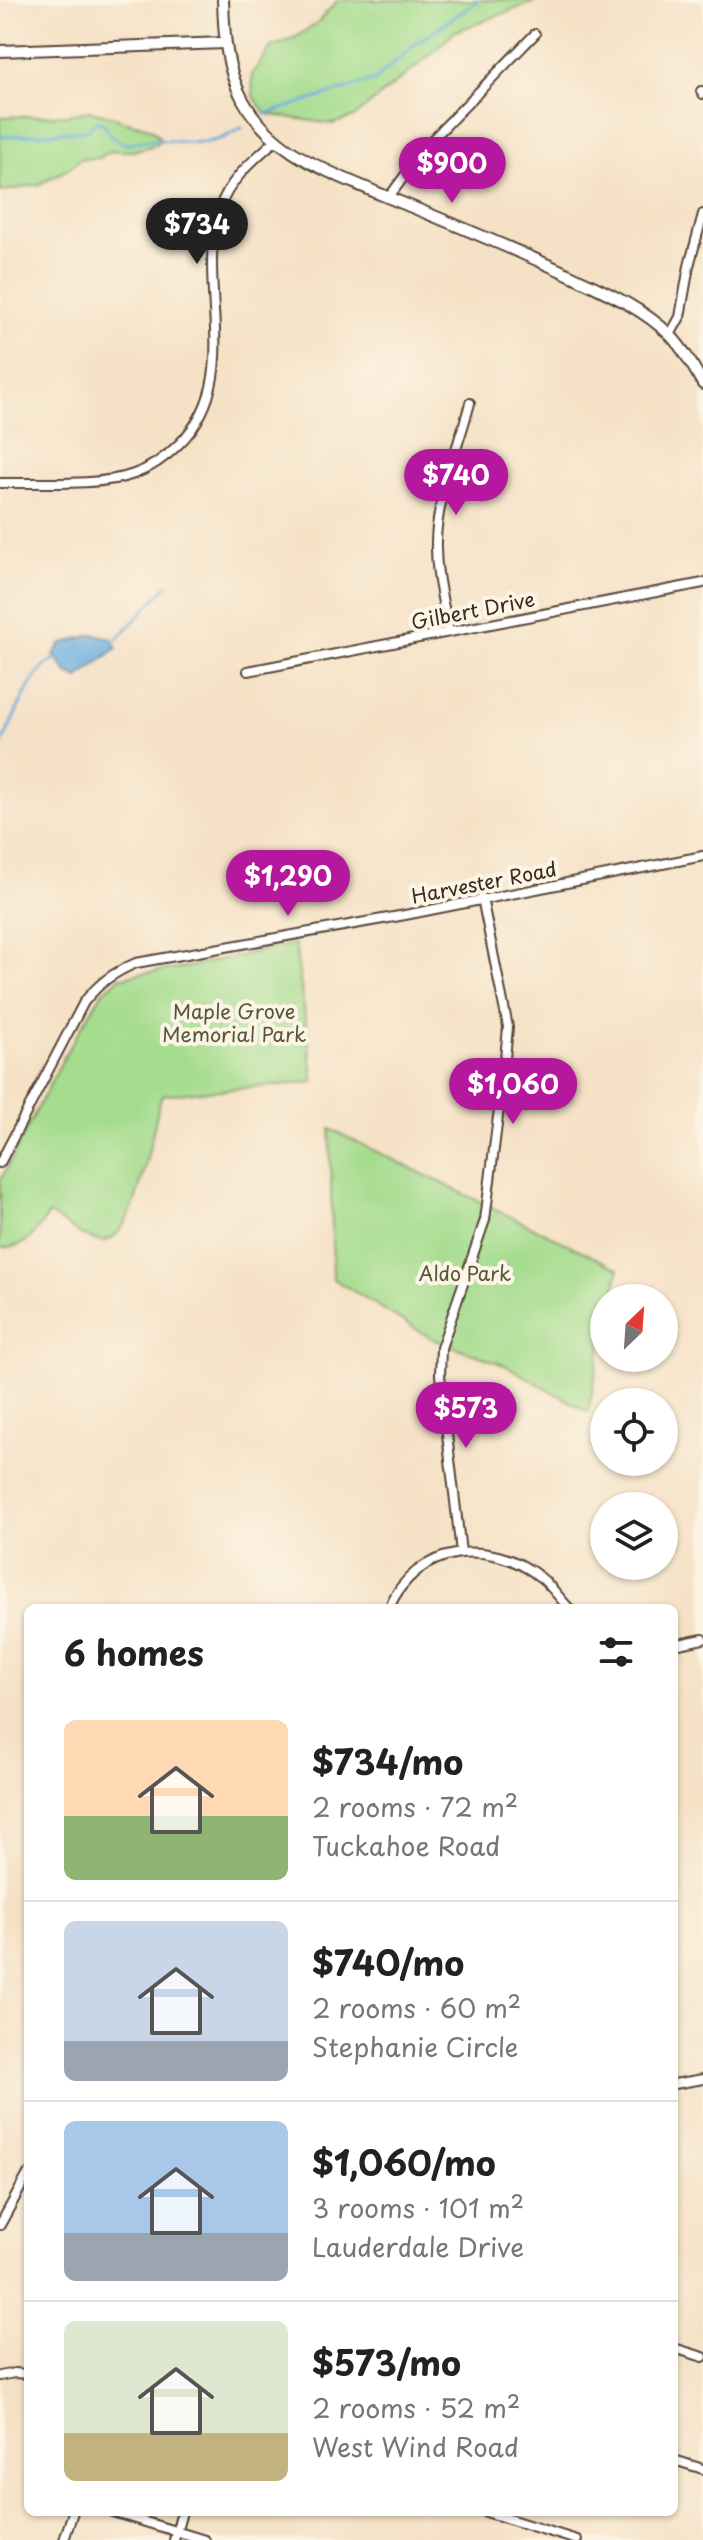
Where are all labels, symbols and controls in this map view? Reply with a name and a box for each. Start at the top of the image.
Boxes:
pin: $900 [405,137,499,205]
text: $900 [417,143,487,182]
pin: $734 [150,198,244,266]
text: $734 [164,204,230,243]
pin: $740 [409,449,503,517]
text: $740 [422,455,490,494]
street label: Gilbert Drive [408,583,537,637]
pin: $1,290 [223,850,353,918]
street label: Harvester Road [409,853,559,911]
text: $1,290 [244,856,332,895]
park label: Maple Grove Memorial Park [162,996,306,1049]
pin: $1,060 [448,1058,578,1126]
text: $1,060 [467,1064,559,1103]
park label: Aldo Park [419,1258,511,1288]
north arrow [590,1284,678,1372]
map controls [590,1284,678,1580]
pin: $573 [419,1382,513,1450]
text: $573 [434,1388,498,1427]
button: locate [590,1388,678,1476]
button: layers [590,1492,678,1580]
text: 6 homes [64,1626,204,1678]
icon: filters [594,1630,638,1674]
text: $734/mo [312,1735,463,1787]
icon: home [128,1752,224,1848]
text: 2 rooms · 72 m² [312,1787,518,1826]
text: Tuckahoe Road [312,1826,501,1865]
text: $740/mo [312,1936,464,1988]
icon: home [128,1953,224,2049]
text: 2 rooms · 60 m² [312,1988,521,2027]
text: Stephanie Circle [312,2027,518,2066]
text: $1,060/mo [312,2136,496,2188]
icon: home [128,2153,224,2249]
text: 3 rooms · 101 m² [312,2188,524,2227]
text: Lauderdale Drive [312,2227,524,2266]
text: $573/mo [312,2336,461,2388]
icon: home [128,2353,224,2449]
text: 2 rooms · 52 m² [312,2388,520,2427]
text: West Wind Road [312,2427,519,2466]

